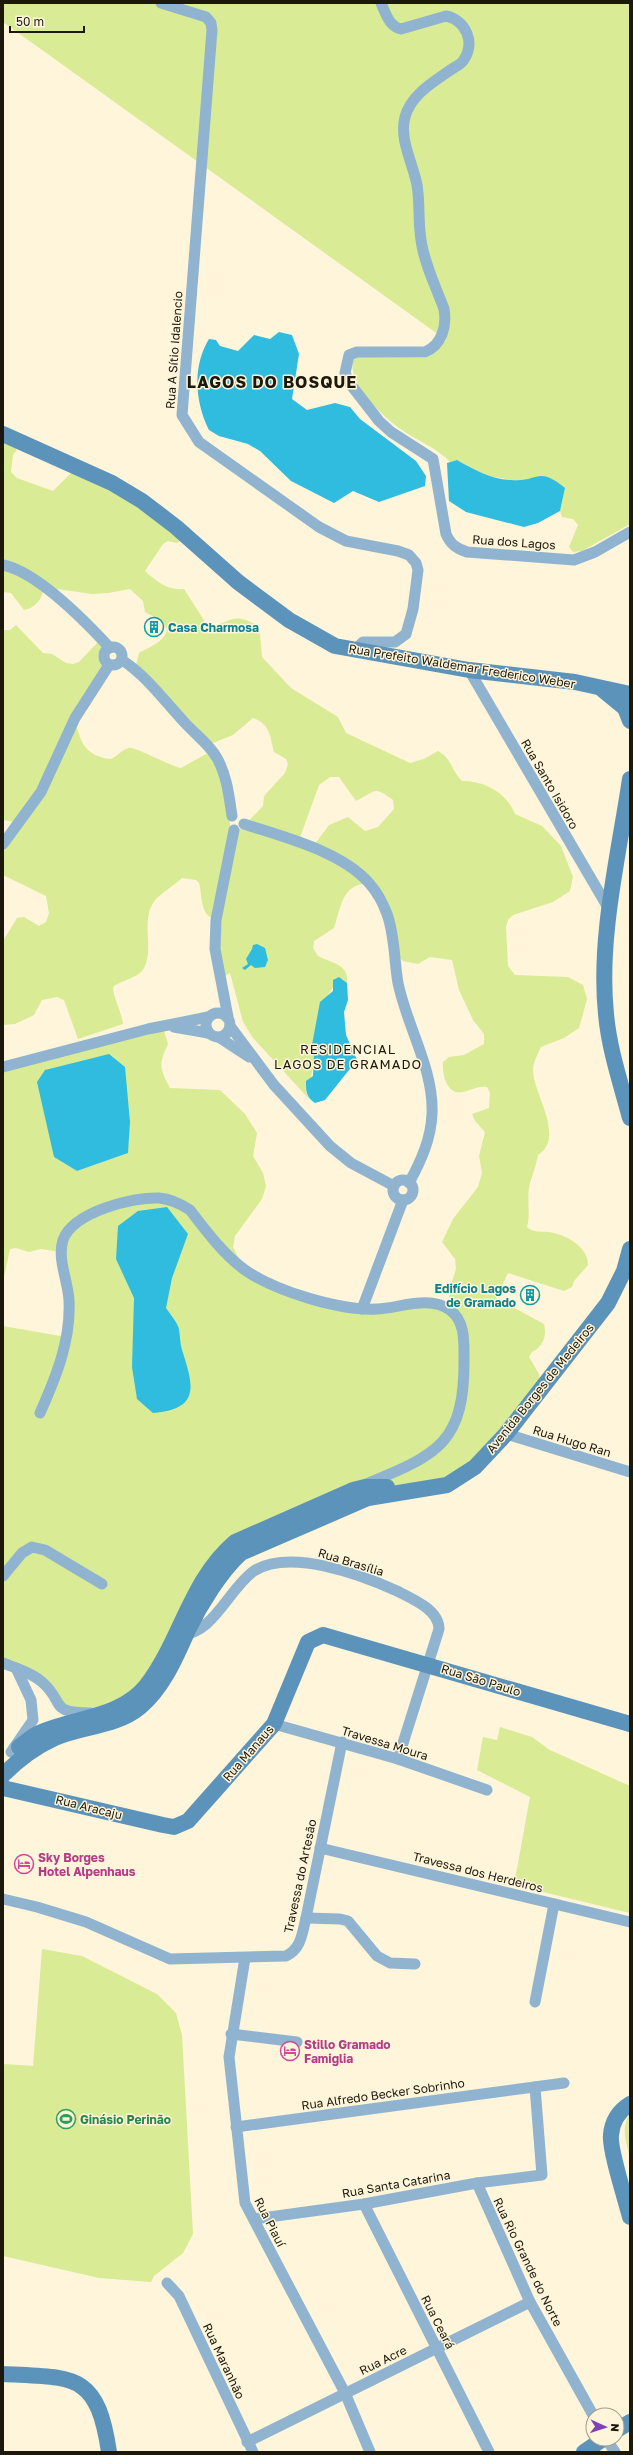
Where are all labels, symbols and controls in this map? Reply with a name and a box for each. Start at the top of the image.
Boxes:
scale bar [10,8,84,34]
text: 50 m [16,14,44,29]
street label: Rua A Sítio Idalencio [162,291,186,409]
district label: LAGOS DO BOSQUE [187,372,357,392]
street label: Rua dos Lagos [472,532,556,552]
building icon: Casa Charmosa [143,616,165,638]
place label: Casa Charmosa [168,620,259,635]
street label: Rua Prefeito Waldemar Frederico Weber [348,641,577,691]
street label: Rua Santo Isidoro [518,736,582,832]
district label: RESIDENCIAL LAGOS DE GRAMADO [274,1041,422,1072]
place label: Edifício Lagos de Gramado [435,1281,516,1310]
building icon: Edifício Lagos de Gramado [519,1284,541,1306]
street label: Avenida Borges de Medeiros [483,1320,597,1456]
street label: Rua Hugo Ran [531,1422,613,1460]
street label: Rua Brasília [316,1545,386,1579]
street label: Rua São Paulo [439,1661,523,1699]
street label: Rua Manaus [219,1722,277,1784]
street label: Travessa Moura [340,1723,430,1763]
street label: Rua Aracaju [54,1791,124,1823]
street label: Travessa do Artesão [281,1818,319,1934]
street label: Travessa dos Herdeiros [411,1849,545,1895]
place label: Sky Borges Hotel Alpenhaus [38,1850,136,1879]
hotel icon: Sky Borges Hotel Alpenhaus [13,1853,35,1875]
place label: Stillo Gramado Famiglia [304,2037,391,2066]
hotel icon: Stillo Gramado Famiglia [279,2040,301,2062]
street label: Rua Alfredo Becker Sobrinho [300,2075,466,2113]
sports icon: Ginásio Perinão [55,2108,77,2130]
place label: Ginásio Perinão [80,2112,171,2127]
street label: Rua Santa Catarina [341,2167,451,2201]
street label: Rua Piauí [251,2195,289,2250]
street label: Rua Rio Grande do Norte [490,2195,566,2329]
street label: Rua Ceará [418,2293,458,2351]
street label: Rua Maranhão [200,2321,248,2401]
street label: Rua Acre [357,2342,409,2378]
north arrow [585,2407,625,2447]
text: N [609,2423,622,2432]

